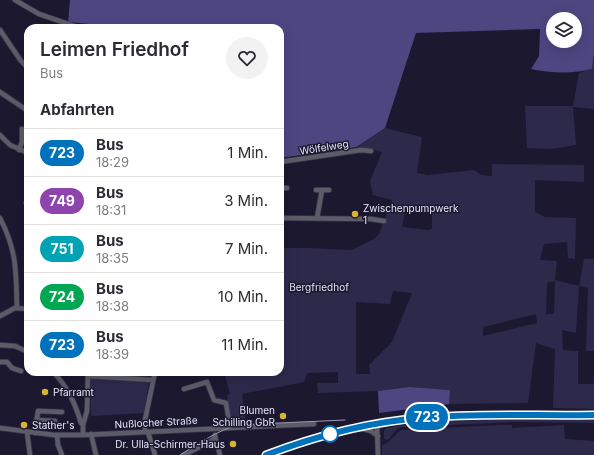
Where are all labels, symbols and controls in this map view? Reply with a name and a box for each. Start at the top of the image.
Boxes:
map controls [546,12,582,48]
button: layers [546,12,582,48]
button: heart [226,37,268,79]
text: Leimen Friedhof [40,38,189,61]
text: Bus [40,65,63,81]
text: Abfahrten [40,100,114,119]
text: Bus [96,135,124,154]
street label: Wölfelweg [299,137,349,157]
text: 1 Min. [227,143,268,162]
text: 723 [49,144,75,161]
text: 18:29 [96,154,129,170]
text: Bus [96,183,124,202]
text: 3 Min. [224,191,268,210]
text: 749 [49,192,75,209]
text: 18:31 [96,202,126,218]
place label: Zwischenpumpwerk 1 [363,202,459,226]
marker: Zwischenpumpwerk 1 [350,209,360,219]
text: Bus [96,231,124,250]
text: 7 Min. [225,239,268,258]
text: 751 [51,240,74,257]
text: 18:35 [96,250,129,266]
text: Bus [96,279,124,298]
park label: Bergfriedhof [289,281,349,293]
text: 10 Min. [218,287,268,306]
text: 724 [49,288,75,305]
text: 18:38 [96,298,129,314]
text: Bus [96,327,124,346]
text: 11 Min. [221,335,268,354]
text: 723 [49,336,75,353]
text: 18:39 [96,346,129,362]
place label: Pfarramt [53,386,95,398]
marker: Pfarramt [40,387,50,397]
place label: Blumen Schilling GbR [212,404,276,428]
line badge: 723 [404,404,450,430]
text: 723 [414,408,440,425]
marker: Blumen Schilling GbR [278,411,288,421]
street label: Nußlocher Straße [114,414,198,430]
place label: Stather's [32,419,74,431]
marker: Stather's [19,420,29,430]
unlabelled marker [321,425,339,443]
place label: Dr. Ulla-Schirmer-Haus [115,438,225,450]
marker: Dr. Ulla-Schirmer-Haus [228,439,238,449]

